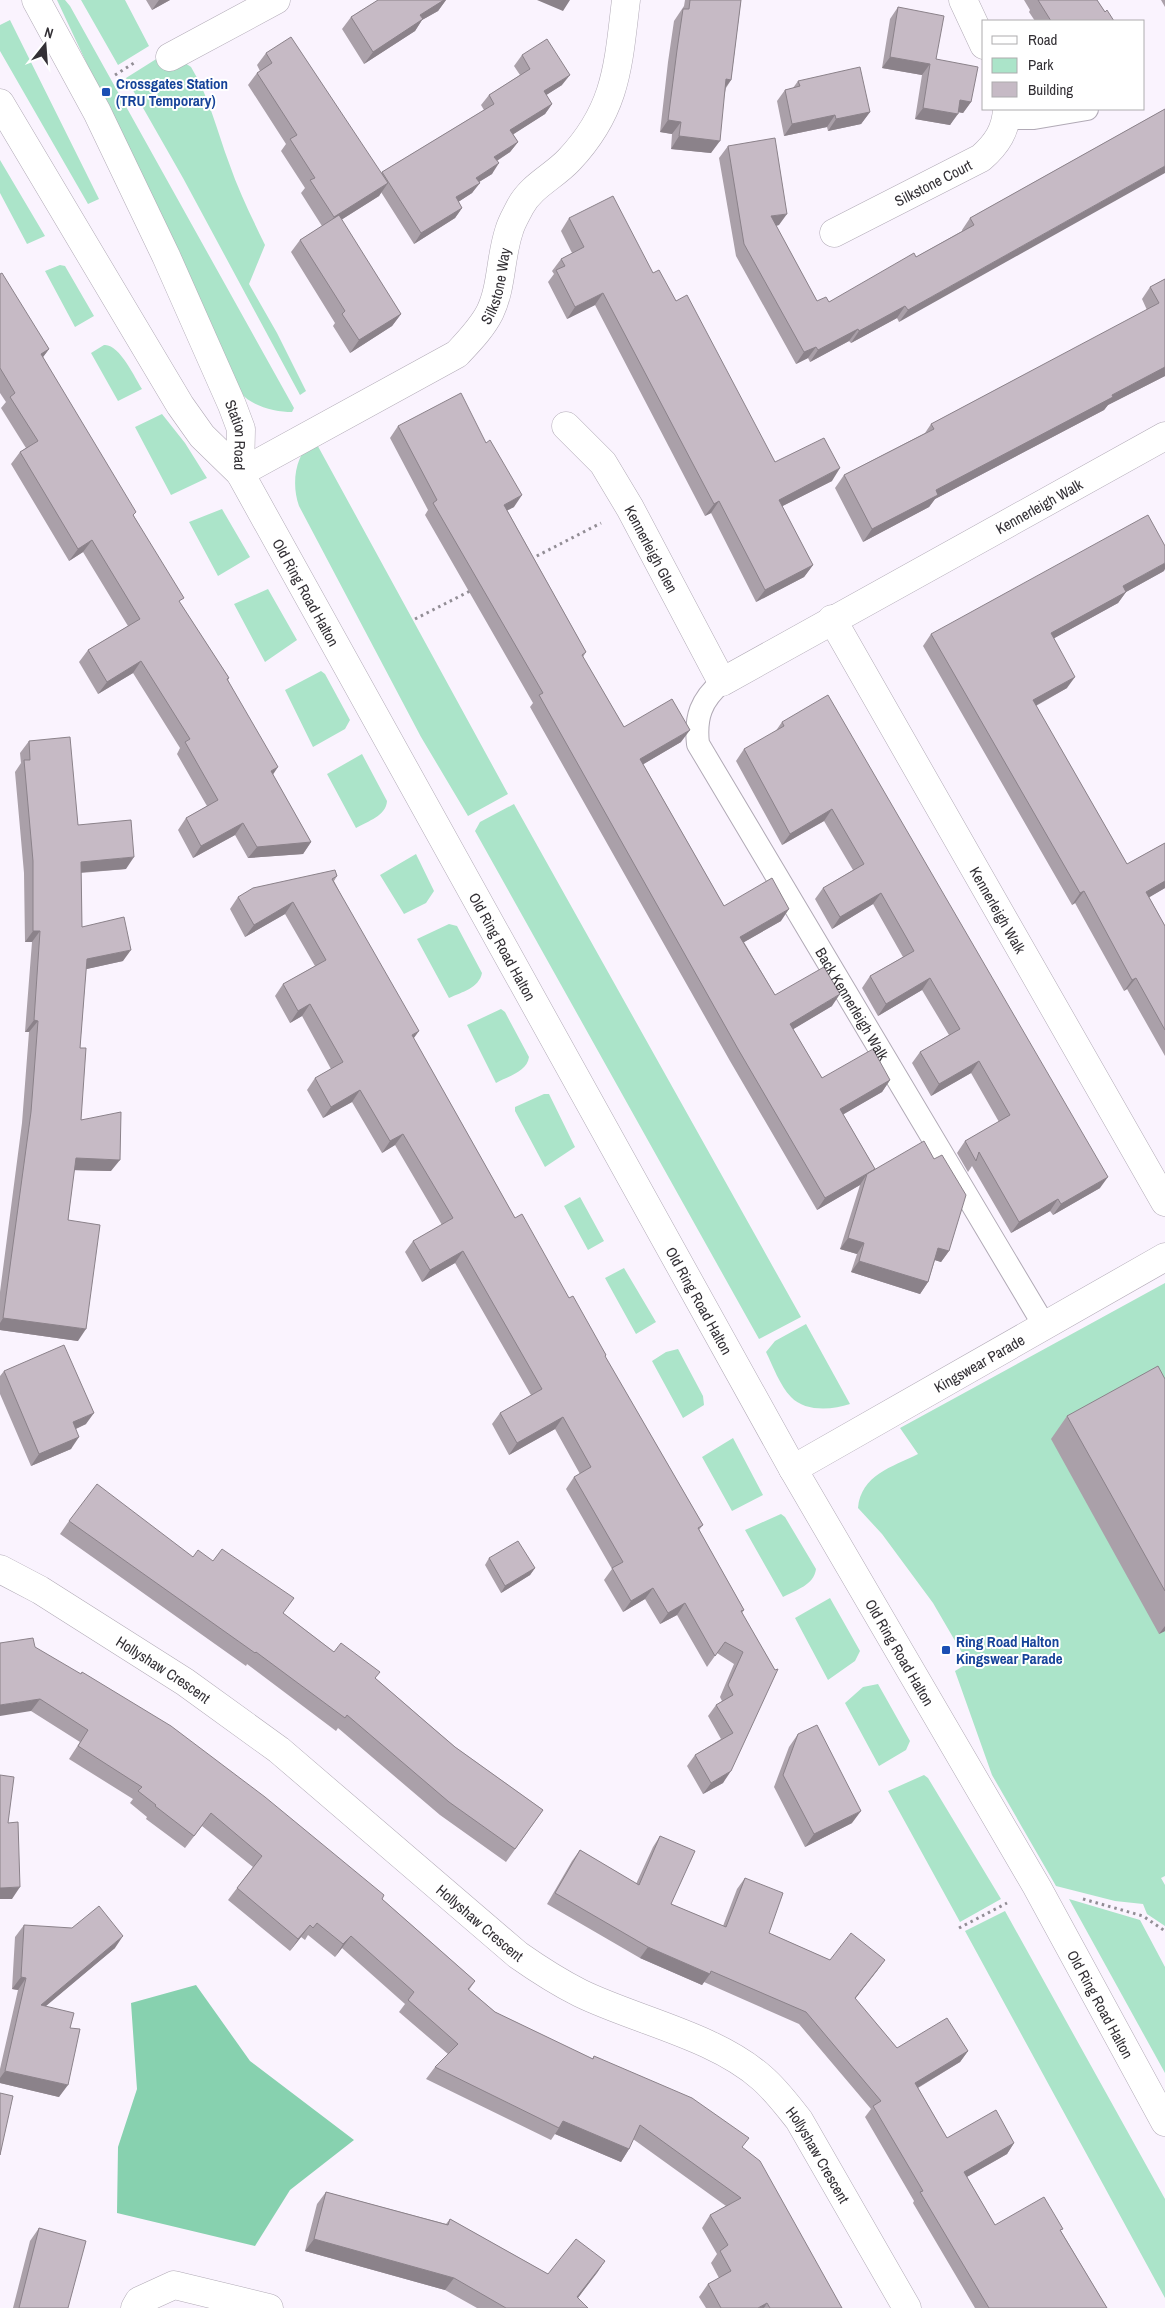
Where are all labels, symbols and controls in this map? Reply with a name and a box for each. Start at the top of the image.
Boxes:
north arrow [20,20,70,70]
legend [982,20,1145,110]
text: N [42,23,55,42]
text: Road [1028,29,1057,50]
text: Park [1028,54,1054,75]
place label: Crossgates Station (TRU Temporary) [116,73,228,111]
text: Building [1028,79,1073,100]
marker: Crossgates Station (TRU Temporary) [100,86,112,98]
street label: Silkstone Court [891,154,976,211]
street label: Silkstone Way [475,245,515,328]
street label: Station Road [220,396,251,470]
street label: Kennerleigh Walk [991,473,1087,539]
street label: Kennerleigh Glen [620,502,683,596]
street label: Old Ring Road Halton [268,534,345,650]
street label: Kennerleigh Walk [965,863,1032,958]
street label: Old Ring Road Halton [464,889,541,1004]
street label: Back Kennerleigh Walk [811,943,895,1064]
street label: Old Ring Road Halton [661,1243,738,1358]
street label: Kingswear Parade [930,1329,1028,1397]
street label: Old Ring Road Halton [861,1595,939,1710]
street label: Hollyshaw Crescent [112,1631,216,1708]
place label: Ring Road Halton Kingswear Parade [956,1631,1063,1669]
marker: Ring Road Halton Kingswear Parade [940,1644,952,1656]
street label: Hollyshaw Crescent [432,1879,528,1967]
street label: Old Ring Road Halton [1063,1946,1139,2062]
street label: Hollyshaw Crescent [781,2102,855,2207]

